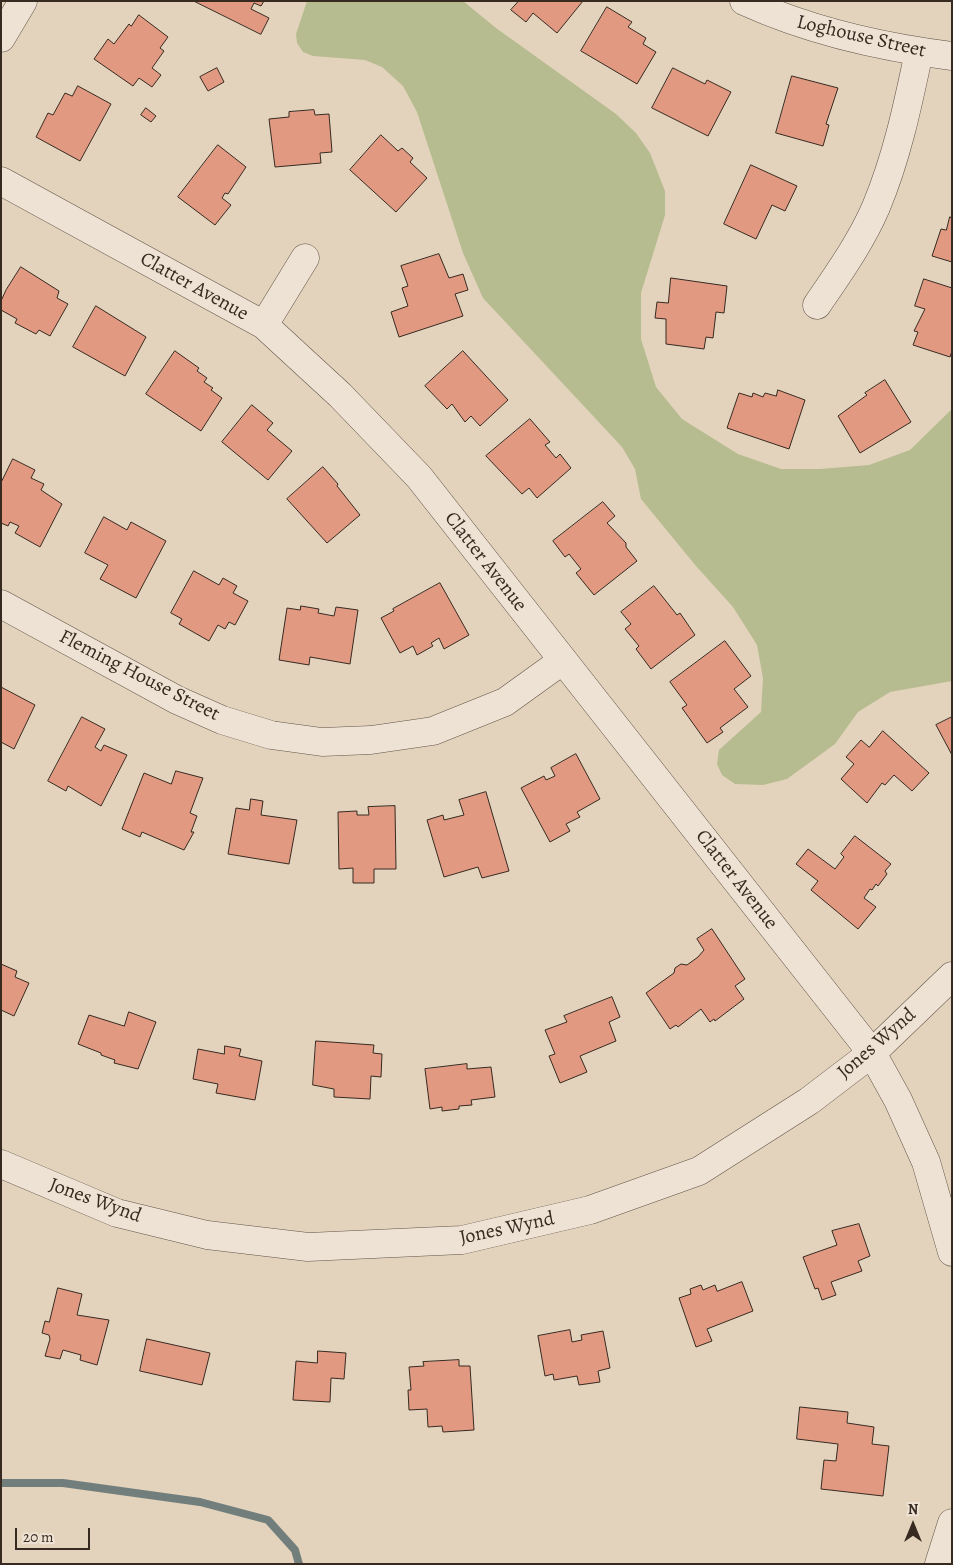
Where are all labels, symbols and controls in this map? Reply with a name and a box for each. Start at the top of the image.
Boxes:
street label: Loghouse Street [794,10,928,64]
street label: Clatter Avenue [136,247,252,327]
street label: Clatter Avenue [439,507,531,617]
street label: Fleming House Street [55,625,223,727]
street label: Clatter Avenue [690,825,782,935]
street label: Jones Wynd [833,1003,921,1085]
street label: Jones Wynd [46,1173,144,1229]
street label: Jones Wynd [457,1207,557,1251]
north arrow [888,1500,938,1550]
text: N [908,1500,918,1519]
scale bar [18,1518,92,1550]
text: 20 m [23,1527,54,1547]

